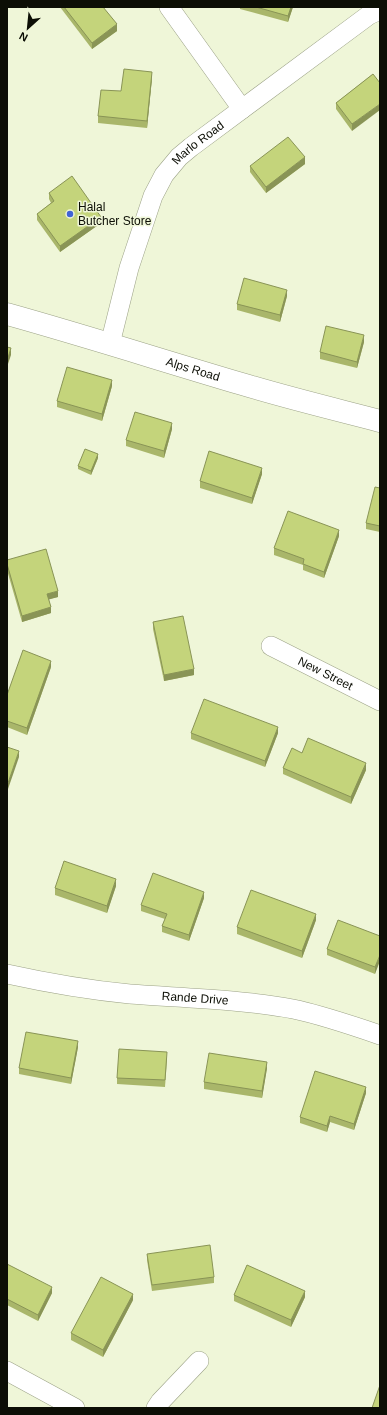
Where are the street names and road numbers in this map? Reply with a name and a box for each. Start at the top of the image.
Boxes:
street label: Marlo Road [169,118,227,167]
street label: Alps Road [164,355,222,384]
street label: New Street [296,654,356,693]
street label: Rande Drive [161,989,229,1008]

